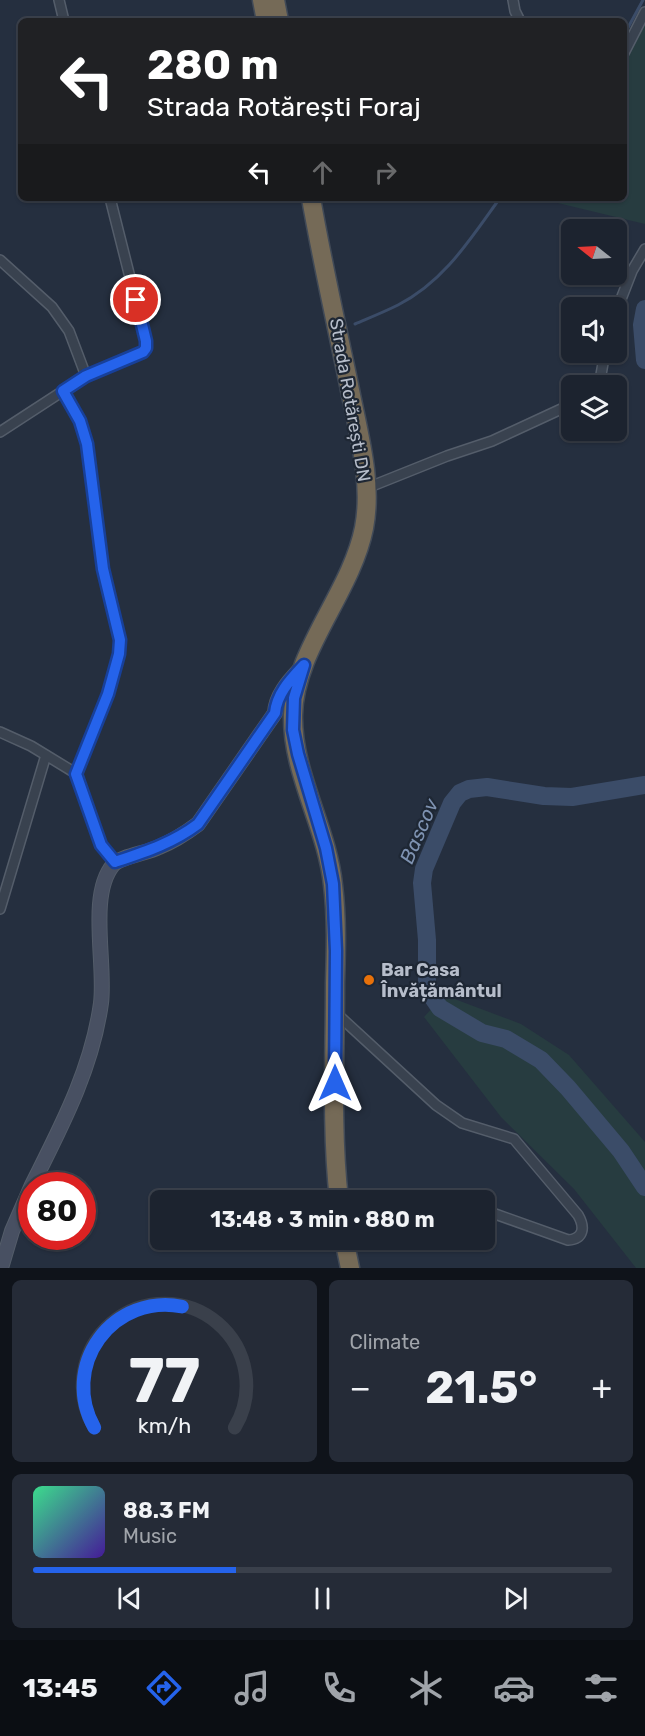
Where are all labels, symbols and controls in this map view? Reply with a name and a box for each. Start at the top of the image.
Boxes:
text: 280 m [147,40,279,90]
icon: left [48,42,126,120]
text: Strada Rotărești Foraj [147,91,421,123]
icon: left [243,156,276,189]
icon: ahead [306,156,339,189]
icon: right [369,156,402,189]
north arrow [561,219,627,285]
map controls [561,219,627,441]
pin [110,274,161,325]
icon: arrive [119,283,152,316]
button: sound [561,297,627,363]
street label: Strada Rotărești DN [325,317,375,483]
button: layers [561,375,627,441]
water label: Bascov [395,794,444,867]
place label: Bar Casa Învățământul [380,959,502,1002]
marker: Bar Casa Învățământul [362,973,376,987]
position arrow [303,1051,367,1115]
speed limit sign: 80 [18,1172,96,1250]
text: 13:48 · 3 min · 880 m [210,1206,435,1233]
text: Climate [350,1330,420,1354]
text: 77 [128,1344,200,1418]
text: 21.5° [425,1361,537,1414]
text: − [350,1368,371,1407]
text: + [591,1368,612,1407]
text: km/h [137,1413,191,1438]
text: 88.3 FM [123,1497,210,1524]
text: Music [123,1524,177,1548]
icon: previous [113,1582,146,1615]
icon: pause [306,1582,339,1615]
icon: next [499,1582,532,1615]
icon: directions [143,1667,185,1709]
icon: music [231,1667,273,1709]
icon: phone [318,1667,360,1709]
icon: climate [405,1667,447,1709]
icon: car [493,1667,535,1709]
icon: filters [580,1667,622,1709]
text: 13:45 [23,1672,98,1704]

